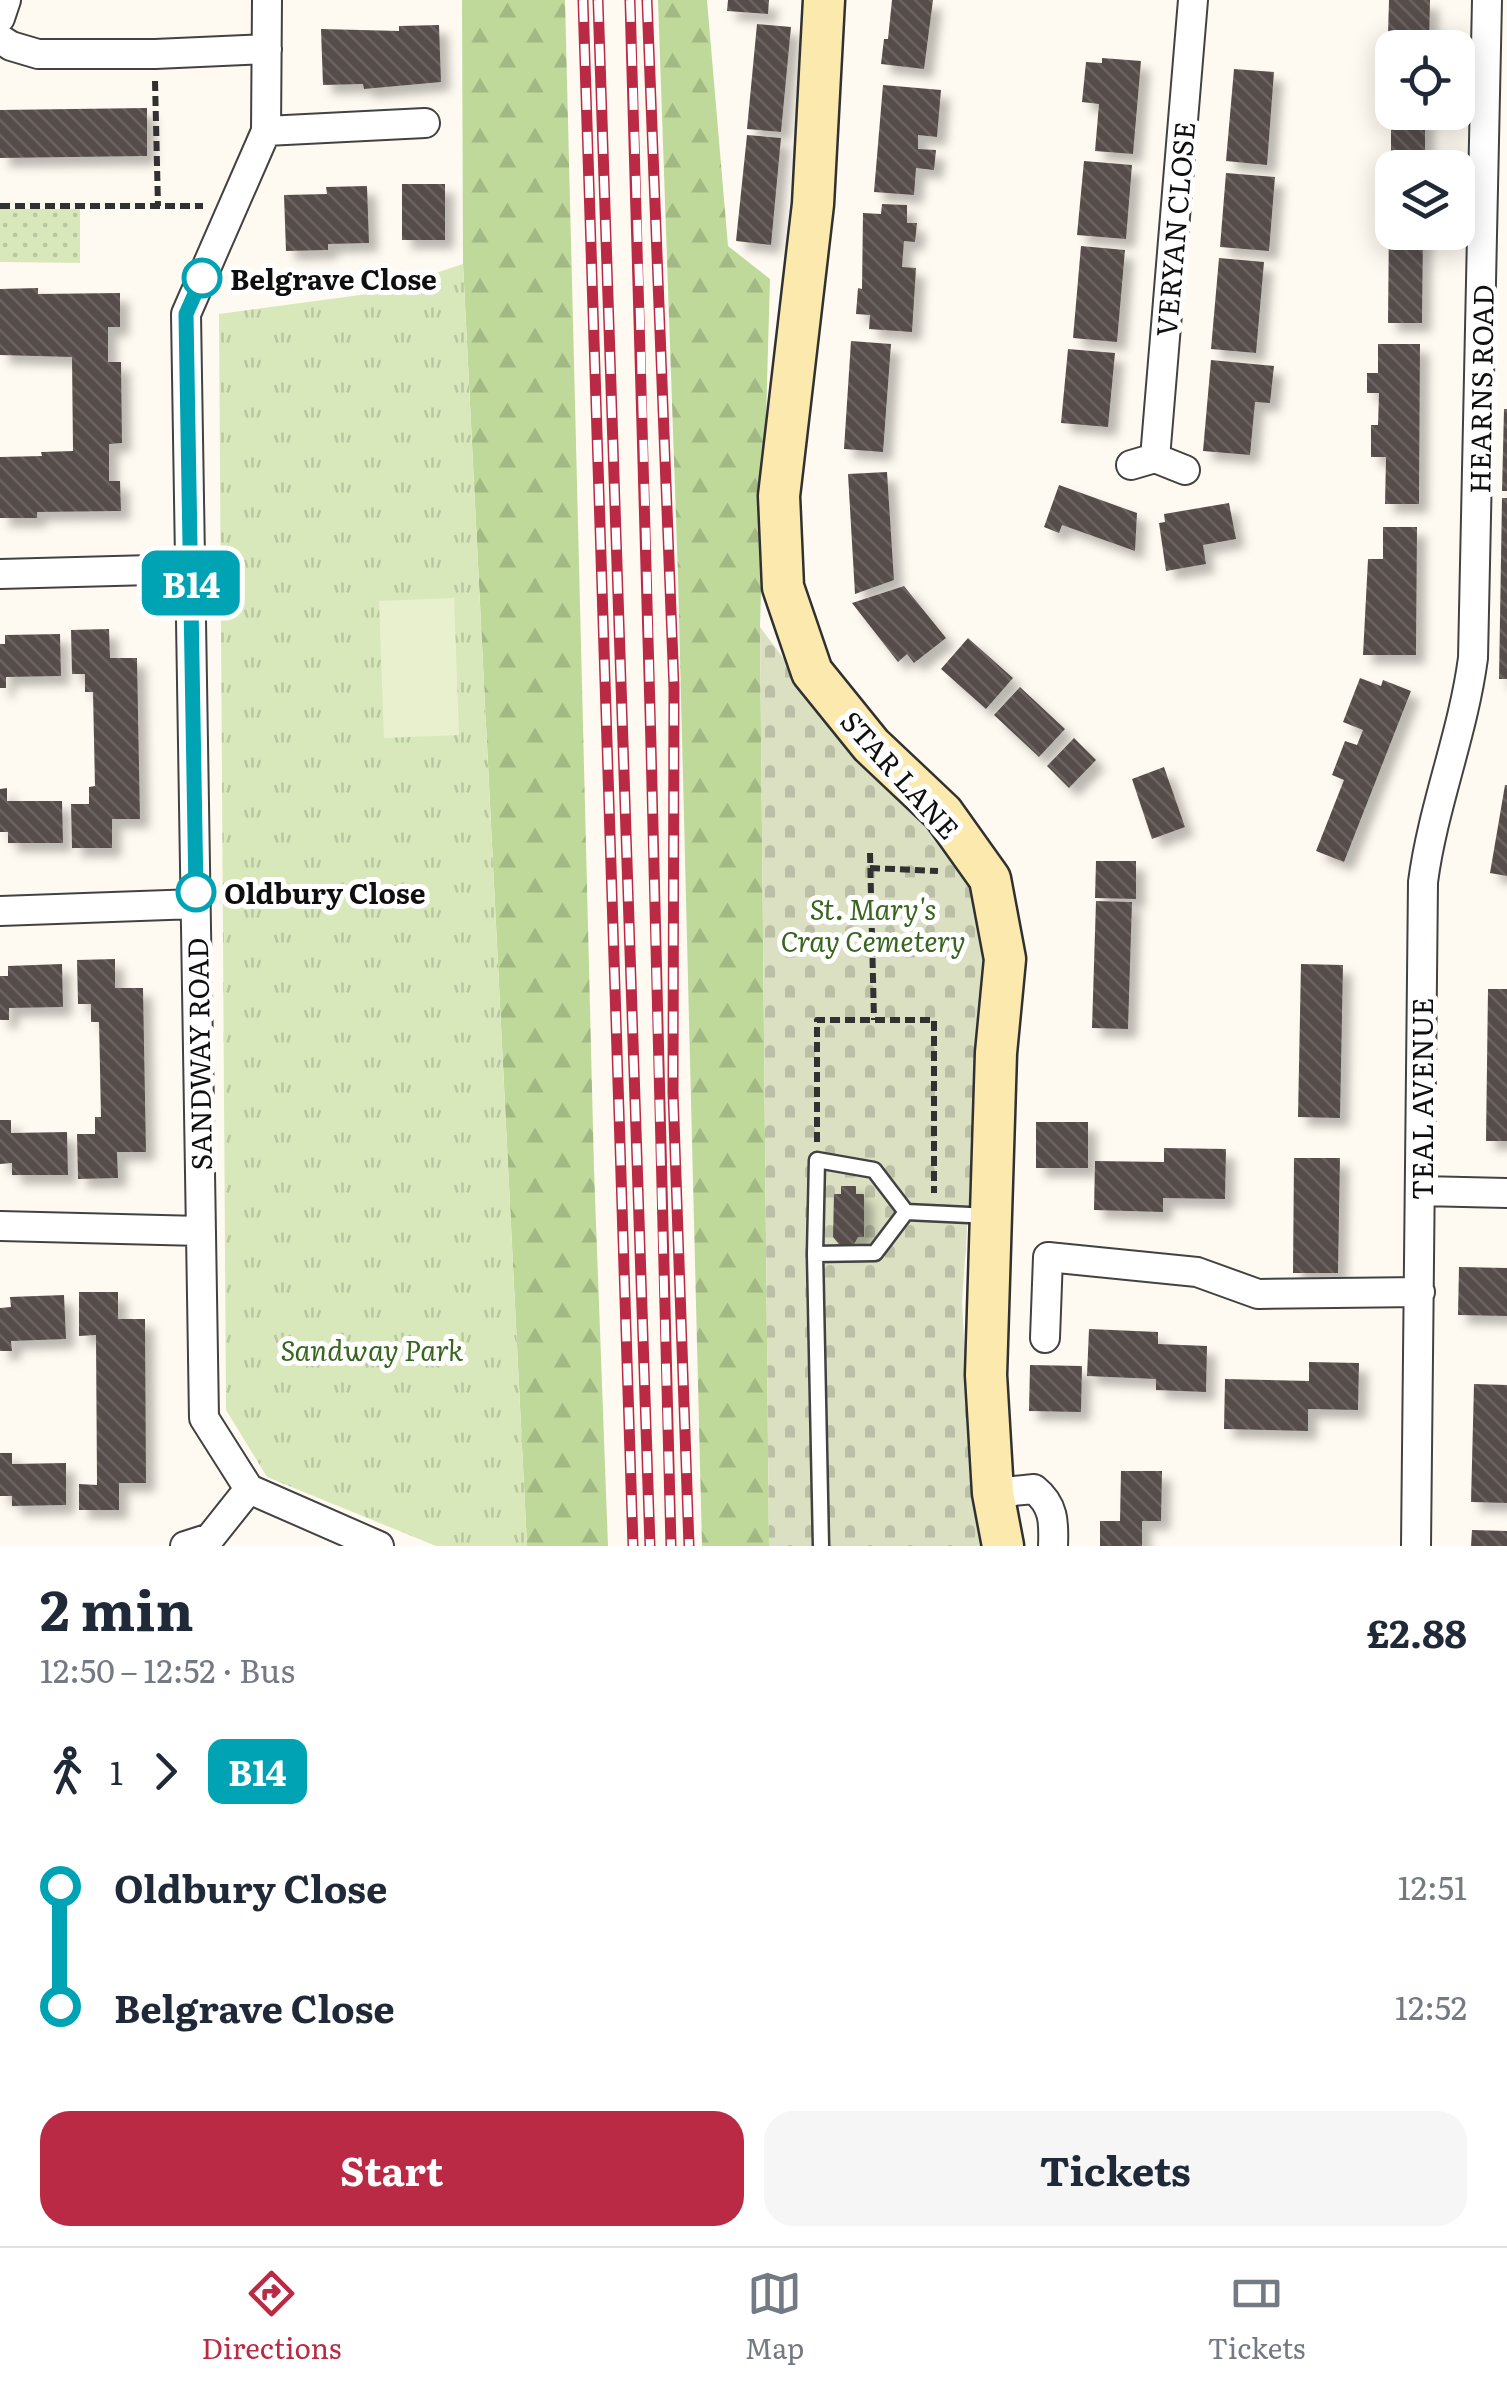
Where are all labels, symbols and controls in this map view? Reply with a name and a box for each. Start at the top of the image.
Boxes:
map controls [1375,30,1475,250]
button: locate [1375,30,1475,130]
street label: VERYAN CLOSE [1144,120,1204,338]
button: layers [1375,150,1475,250]
place label: Belgrave Close [230,257,437,299]
marker: Belgrave Close [183,259,221,297]
street label: HEARNS ROAD [1457,284,1503,494]
line badge: B14 [134,550,248,616]
text: B14 [162,557,220,609]
street label: STAR LANE [832,700,970,848]
place label: Oldbury Close [224,871,426,913]
marker: Oldbury Close [177,873,215,911]
park label: St. Mary's Cray Cemetery [780,887,966,961]
street label: SANDWAY ROAD [175,937,221,1171]
street label: TEAL AVENUE [1400,998,1442,1200]
park label: Sandway Park [281,1328,464,1370]
text: 2 min [40,1566,194,1648]
text: £2.88 [1366,1603,1467,1660]
text: 12:50 – 12:52 · Bus [40,1645,295,1693]
icon: walk [40,1744,95,1799]
icon: forward [138,1744,193,1799]
text: B14 [228,1745,287,1797]
text: 1 [110,1747,123,1795]
text: Oldbury Close [114,1858,388,1915]
text: 12:51 [1398,1862,1467,1910]
text: Belgrave Close [114,1978,395,2035]
text: 12:52 [1395,1982,1467,2030]
button: Start [40,2111,744,2226]
button: Tickets [764,2111,1467,2226]
tab: Directions [202,2266,342,2368]
tab: Map [745,2266,804,2368]
tab: Tickets [1208,2266,1305,2368]

